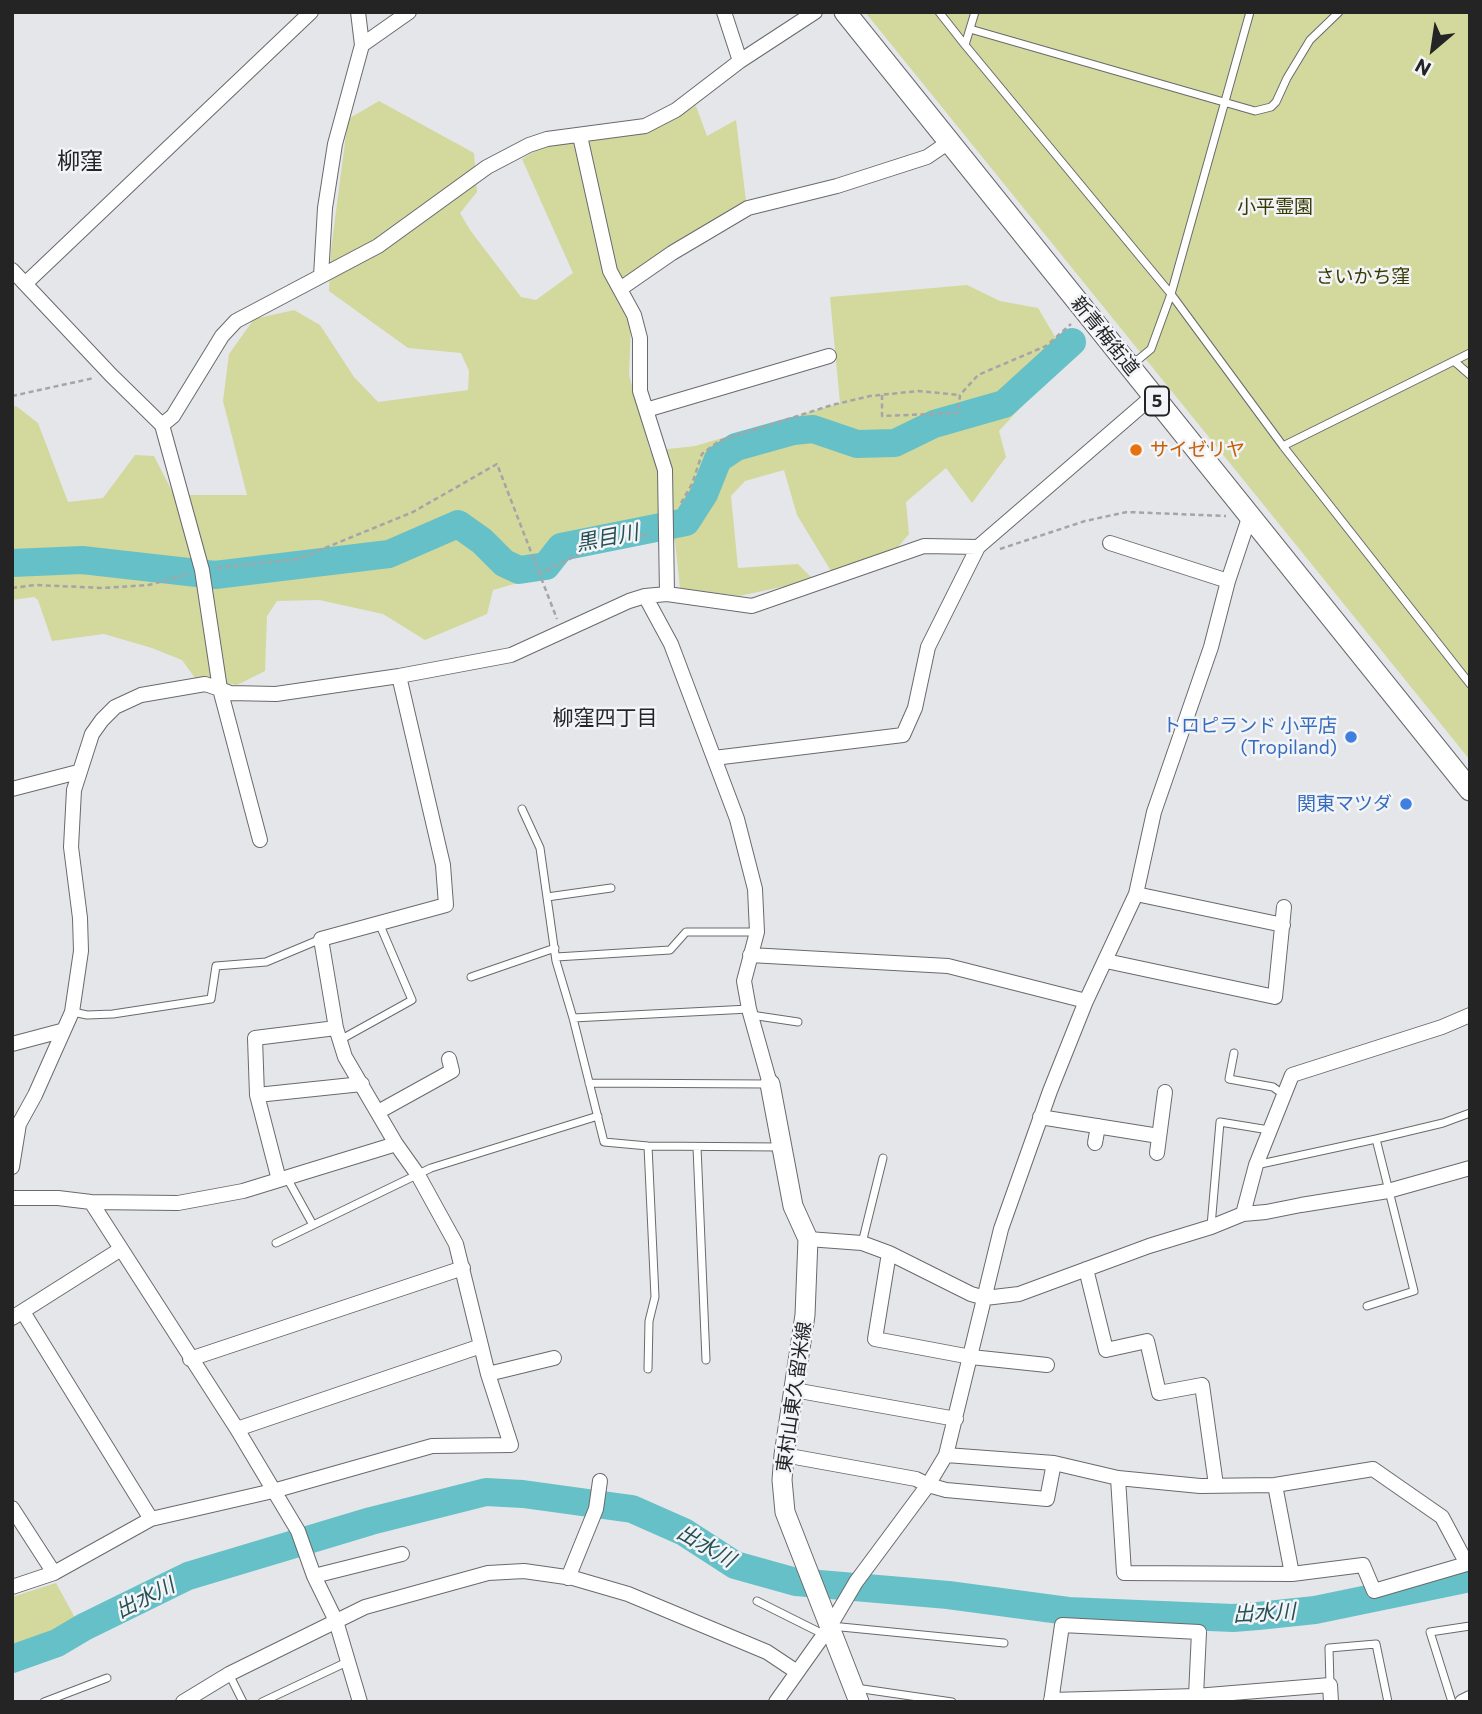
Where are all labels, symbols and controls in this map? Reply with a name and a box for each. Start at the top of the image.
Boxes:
north arrow [1398,14,1468,84]
text: N [1411,54,1434,81]
district label: 柳窪 [57,147,103,175]
park label: 小平霊園 [1237,196,1313,218]
park label: さいかち窪 [1316,266,1410,288]
street label: 新青梅街道 [1066,292,1144,380]
road number: 5 [1145,386,1169,416]
place label: サイゼリヤ [1150,439,1245,461]
marker: サイゼリヤ [1128,442,1144,458]
water label: 黒目川 [574,520,640,556]
district label: 柳窪四丁目 [553,705,657,731]
place label: トロピランド 小平店 (Tropiland) [1162,715,1337,759]
marker: トロピランド 小平店 (Tropiland) [1343,729,1359,745]
place label: 関東マツダ [1297,793,1392,815]
marker: 関東マツダ [1398,796,1414,812]
street label: 東村山東久留米線 [772,1320,816,1474]
water label: 出水川 [672,1519,740,1573]
water label: 出水川 [111,1572,179,1624]
water label: 出水川 [1232,1599,1296,1627]

